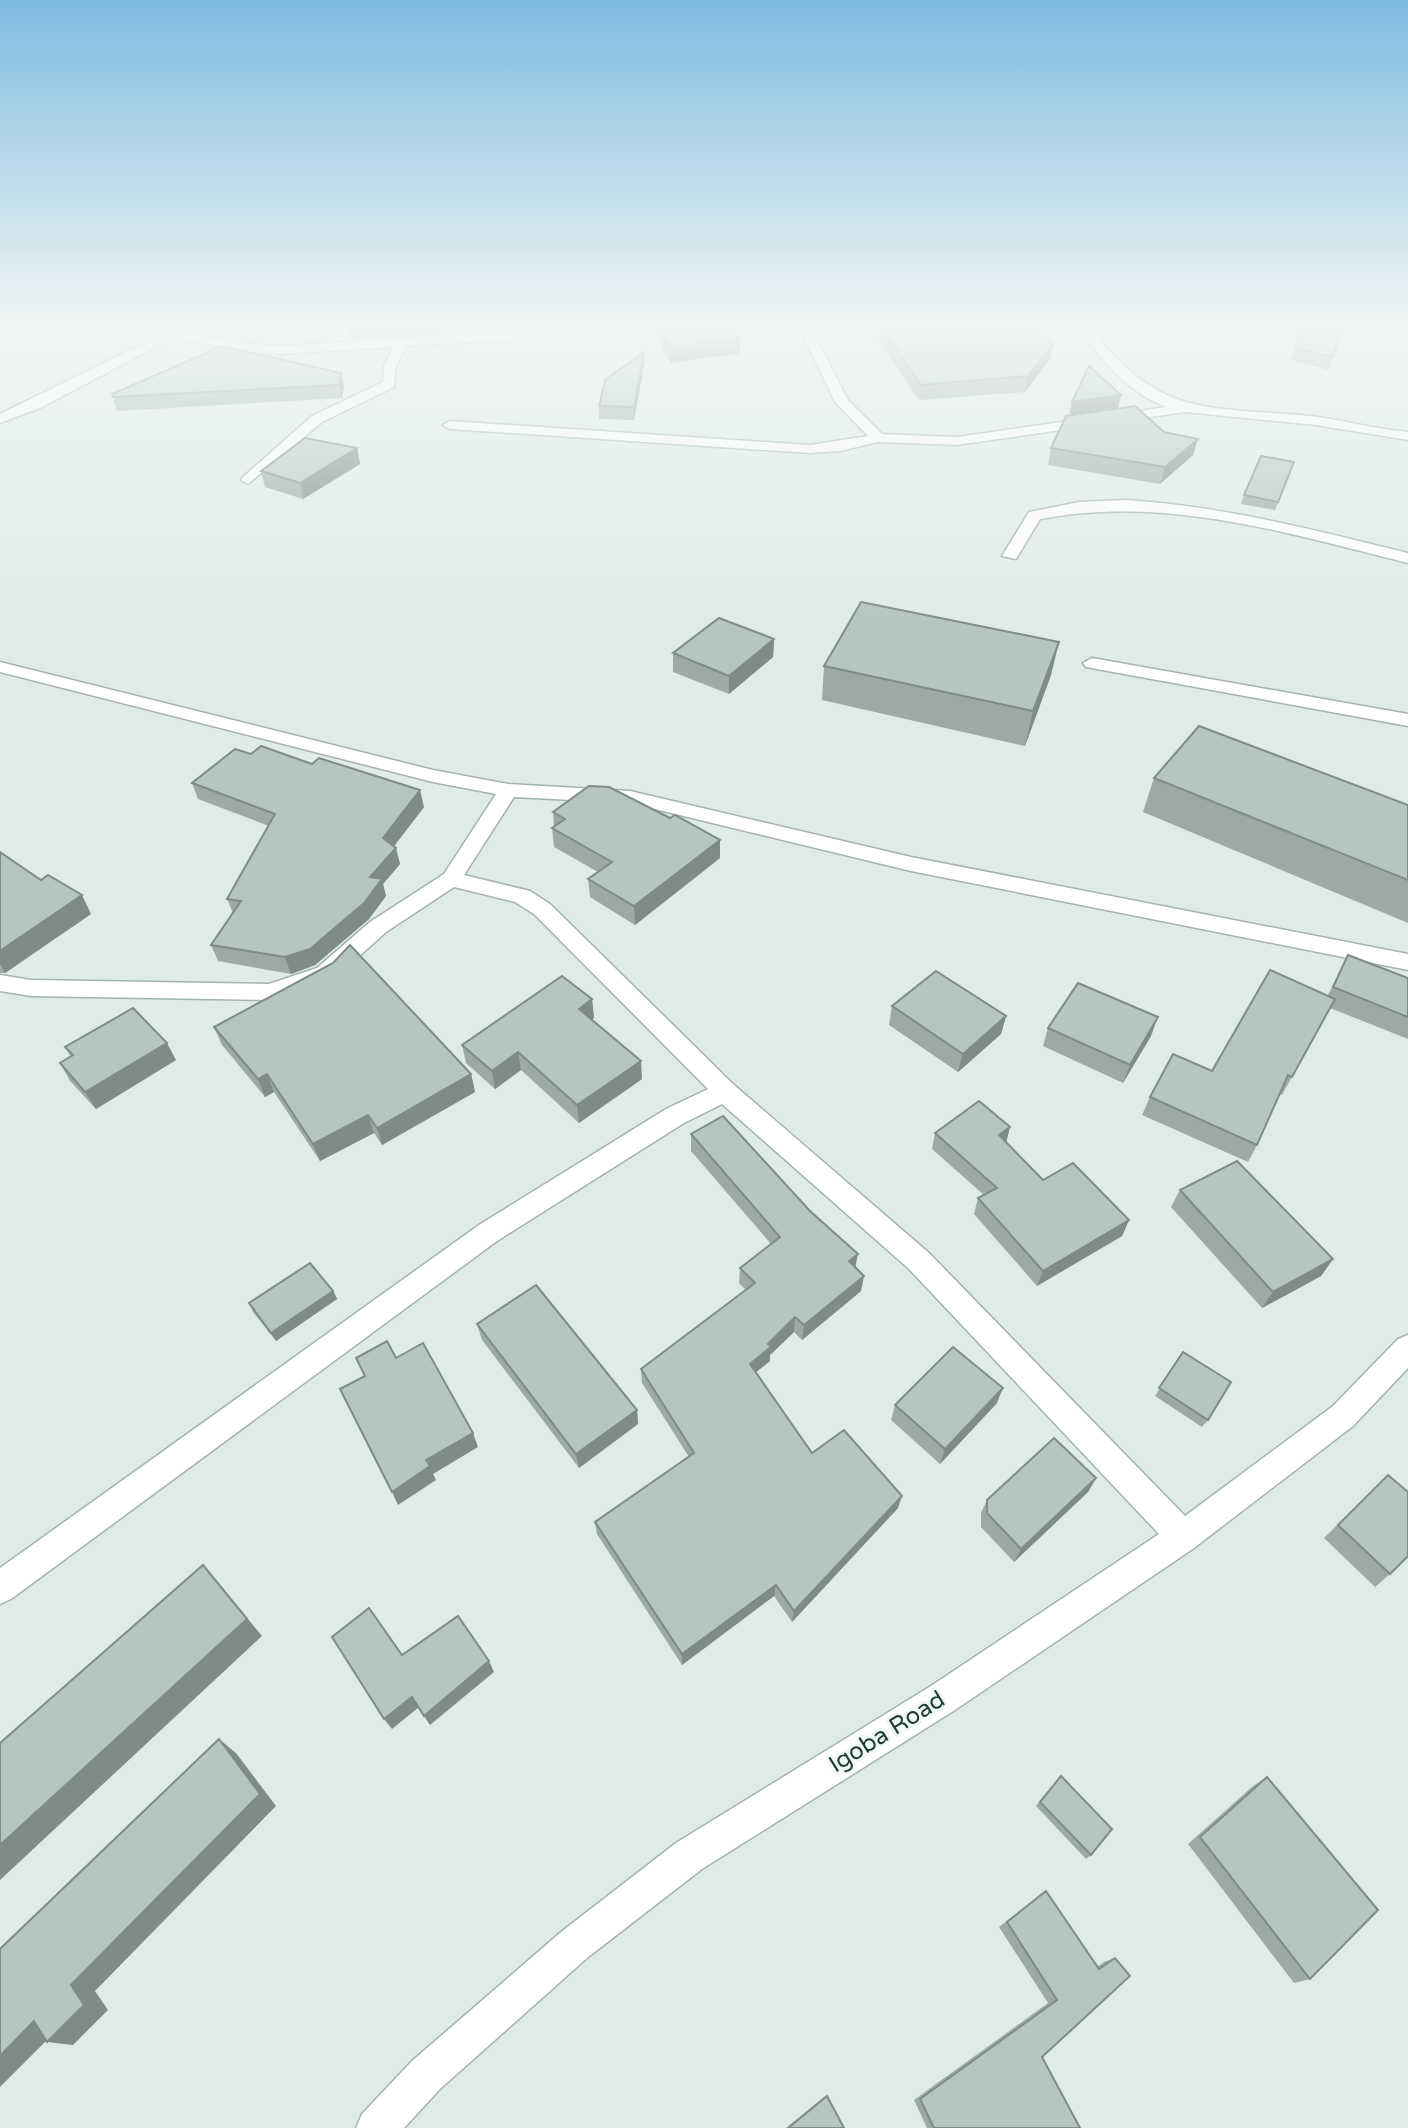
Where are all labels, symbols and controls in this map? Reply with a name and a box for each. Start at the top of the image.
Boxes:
street label: Igoba Road [824,1685,950,1779]

